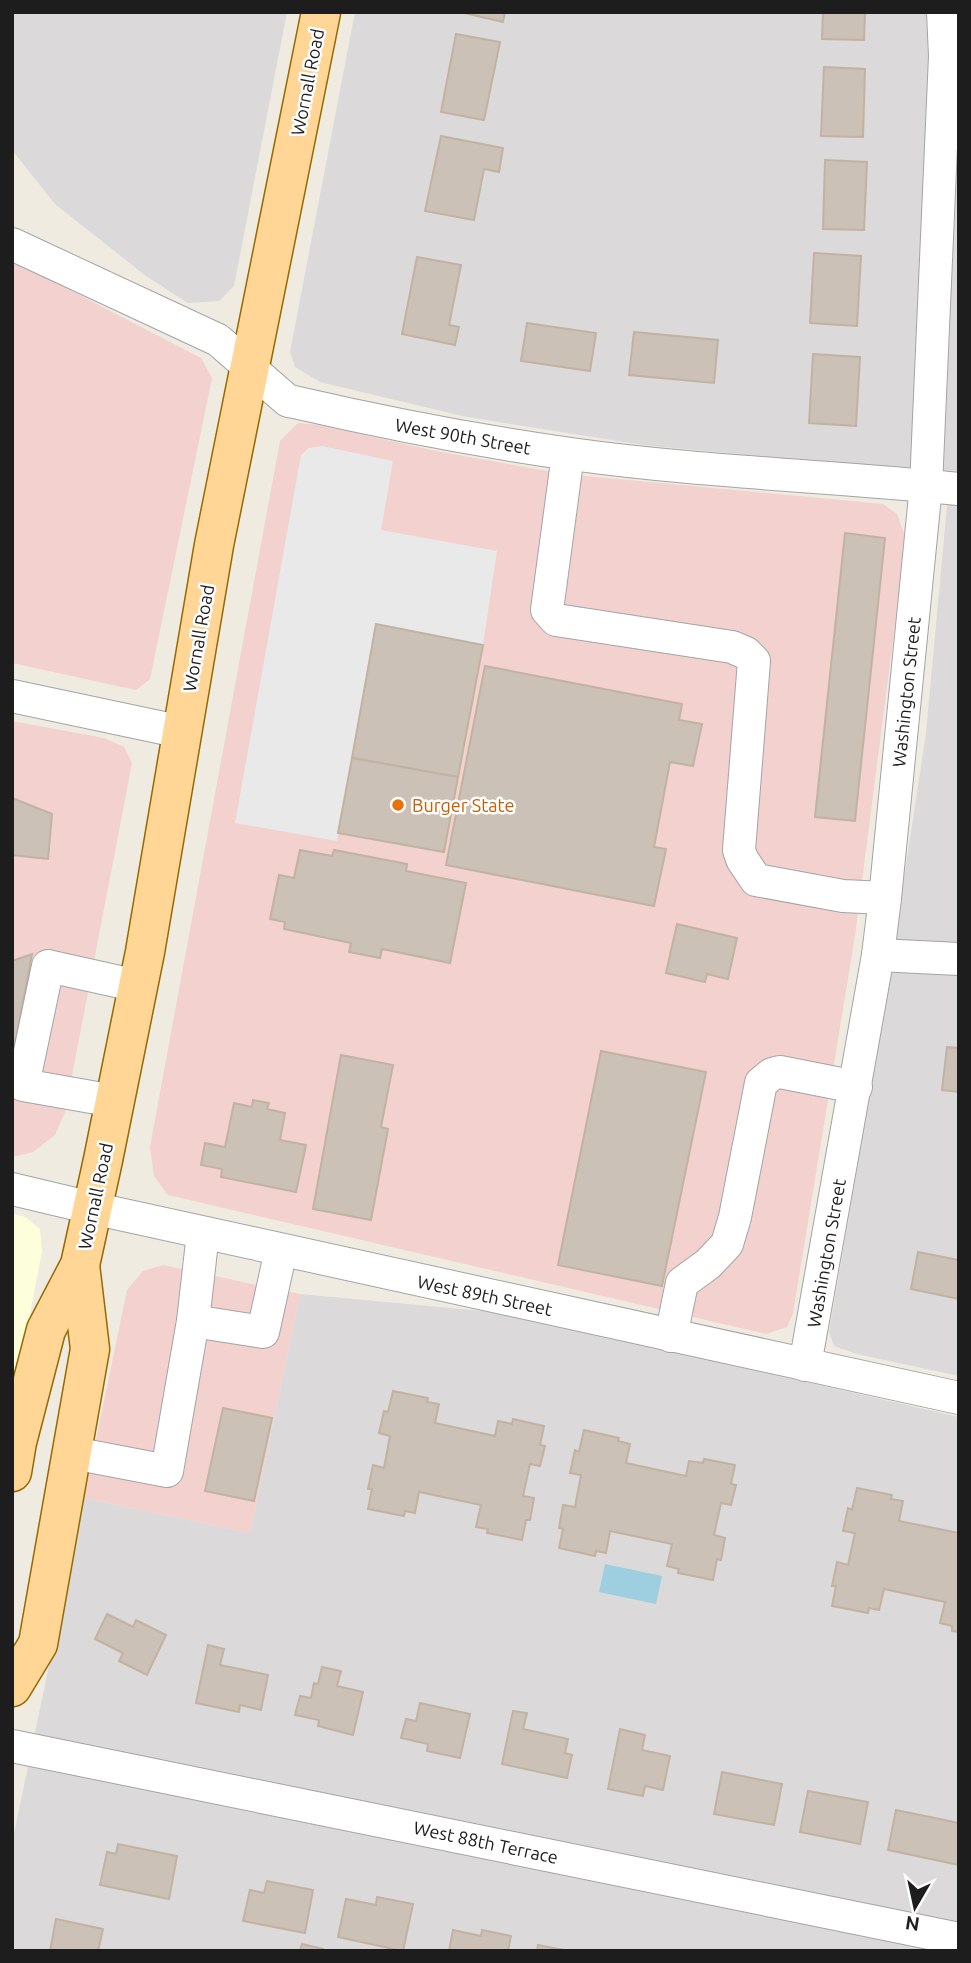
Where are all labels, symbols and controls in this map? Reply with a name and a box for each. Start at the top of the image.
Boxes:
street label: Wornall Road [287,27,327,137]
street label: West 90th Street [394,414,532,458]
street label: Wornall Road [179,583,217,693]
street label: Washington Street [888,616,924,768]
place label: Burger State [412,795,514,815]
marker: Burger State [390,797,406,813]
street label: Wornall Road [74,1141,116,1251]
street label: Washington Street [803,1177,849,1329]
street label: West 89th Street [416,1271,554,1319]
street label: West 88th Terrace [412,1817,560,1867]
north arrow [880,1872,950,1942]
text: N [904,1912,921,1936]

